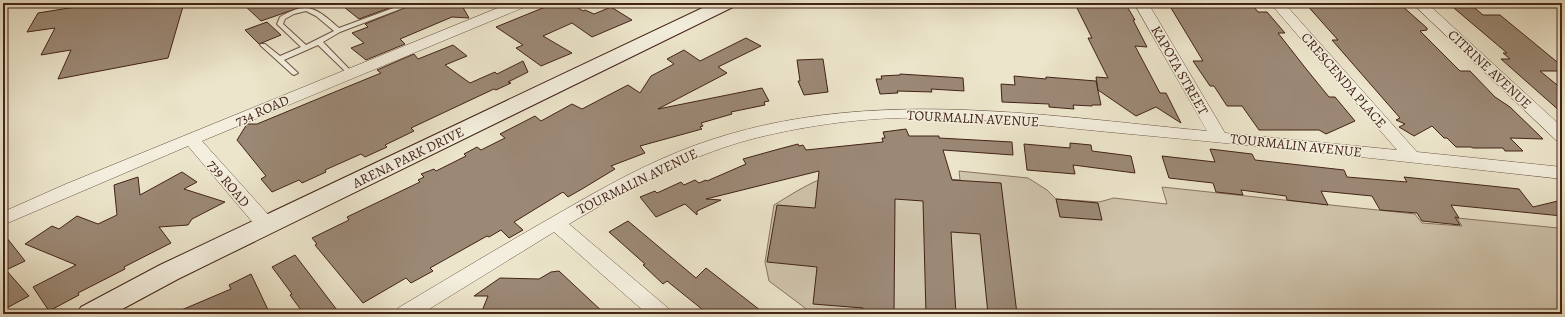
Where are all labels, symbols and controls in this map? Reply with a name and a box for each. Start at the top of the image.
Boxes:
street label: KAPOTA STREET [1146,22,1213,119]
street label: CITRINE AVENUE [1444,26,1536,113]
street label: CRESCENDA PLACE [1297,28,1390,132]
street label: 734 ROAD [232,91,292,130]
street label: TOURMALIN AVENUE [906,106,1040,131]
street label: ARENA PARK DRIVE [348,122,467,193]
street label: TOURMALIN AVENUE [1229,129,1363,162]
street label: TOURMALIN AVENUE [574,144,701,219]
street label: 739 ROAD [203,155,254,211]

